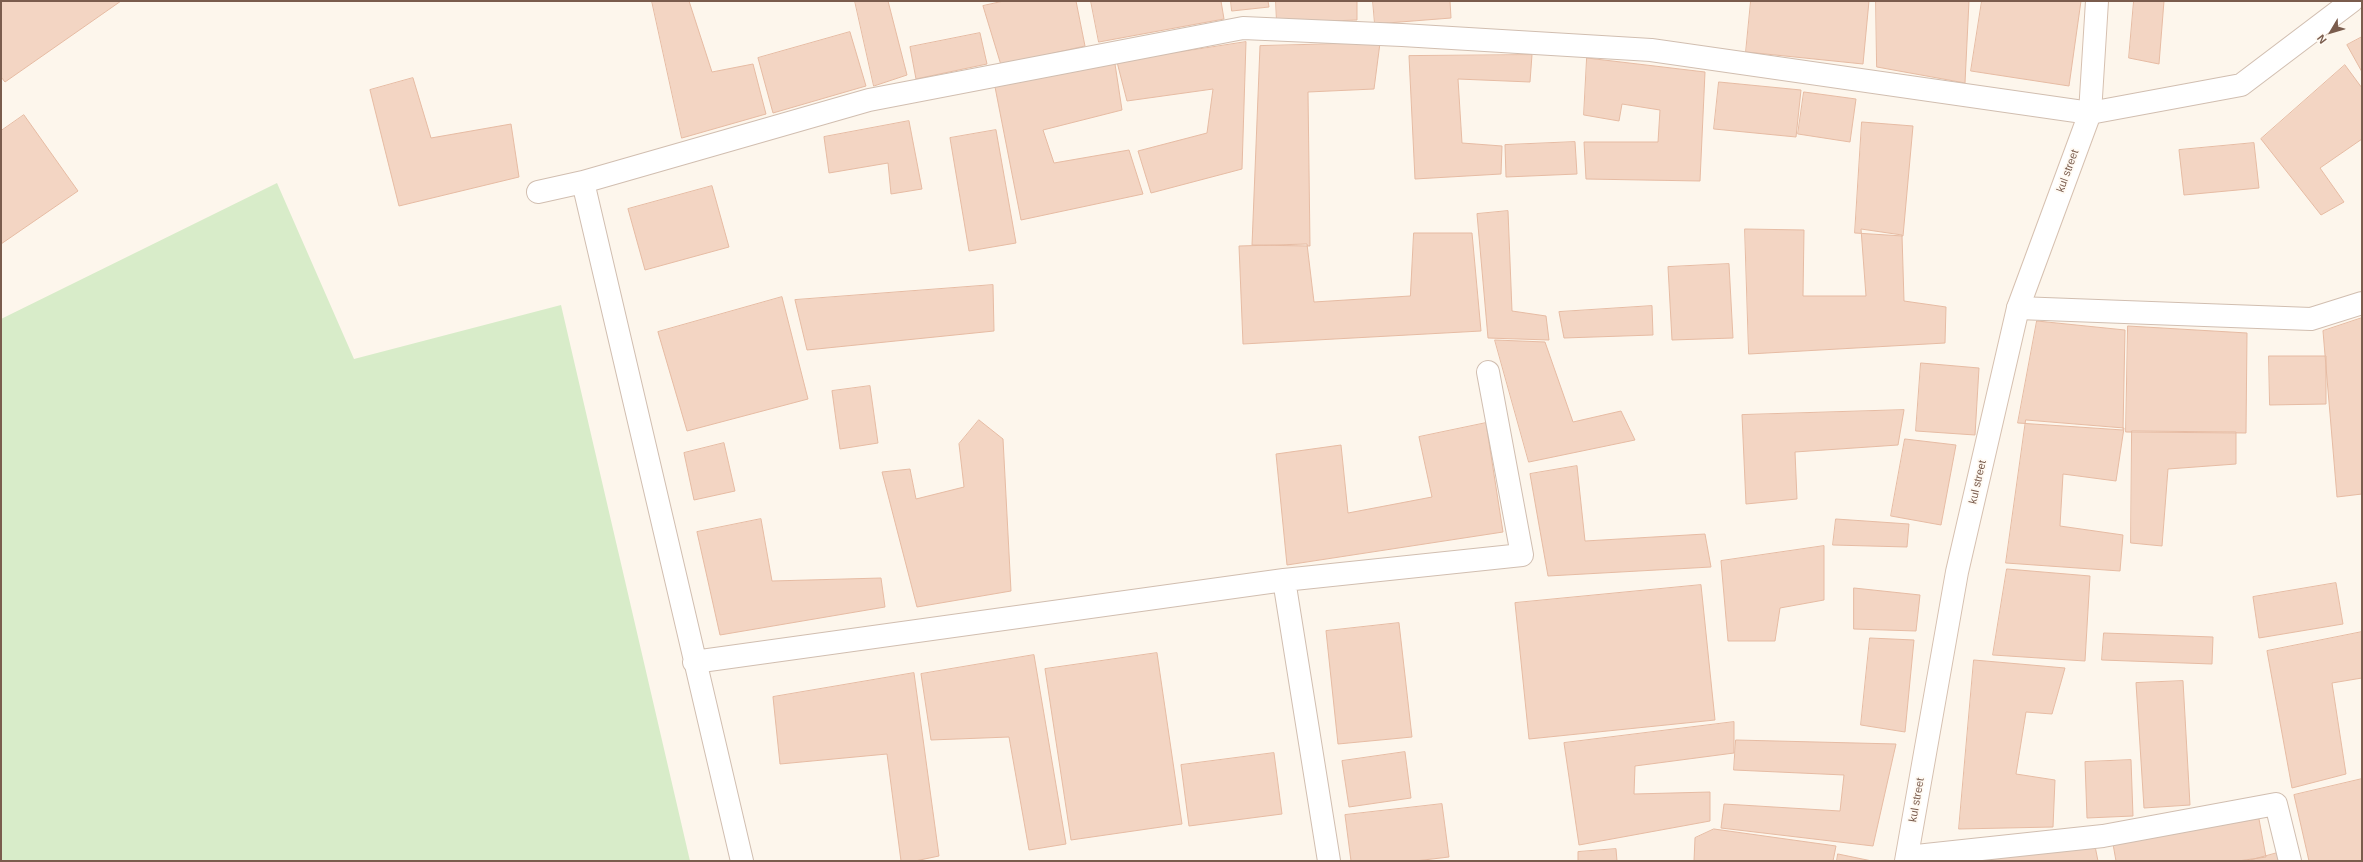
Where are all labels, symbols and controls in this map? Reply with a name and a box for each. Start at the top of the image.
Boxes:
north arrow [2311,12,2351,52]
text: N [2314,33,2329,46]
street label: kul street [2054,148,2082,194]
street label: kul street [1967,459,1989,505]
street label: kul street [1907,777,1927,823]

